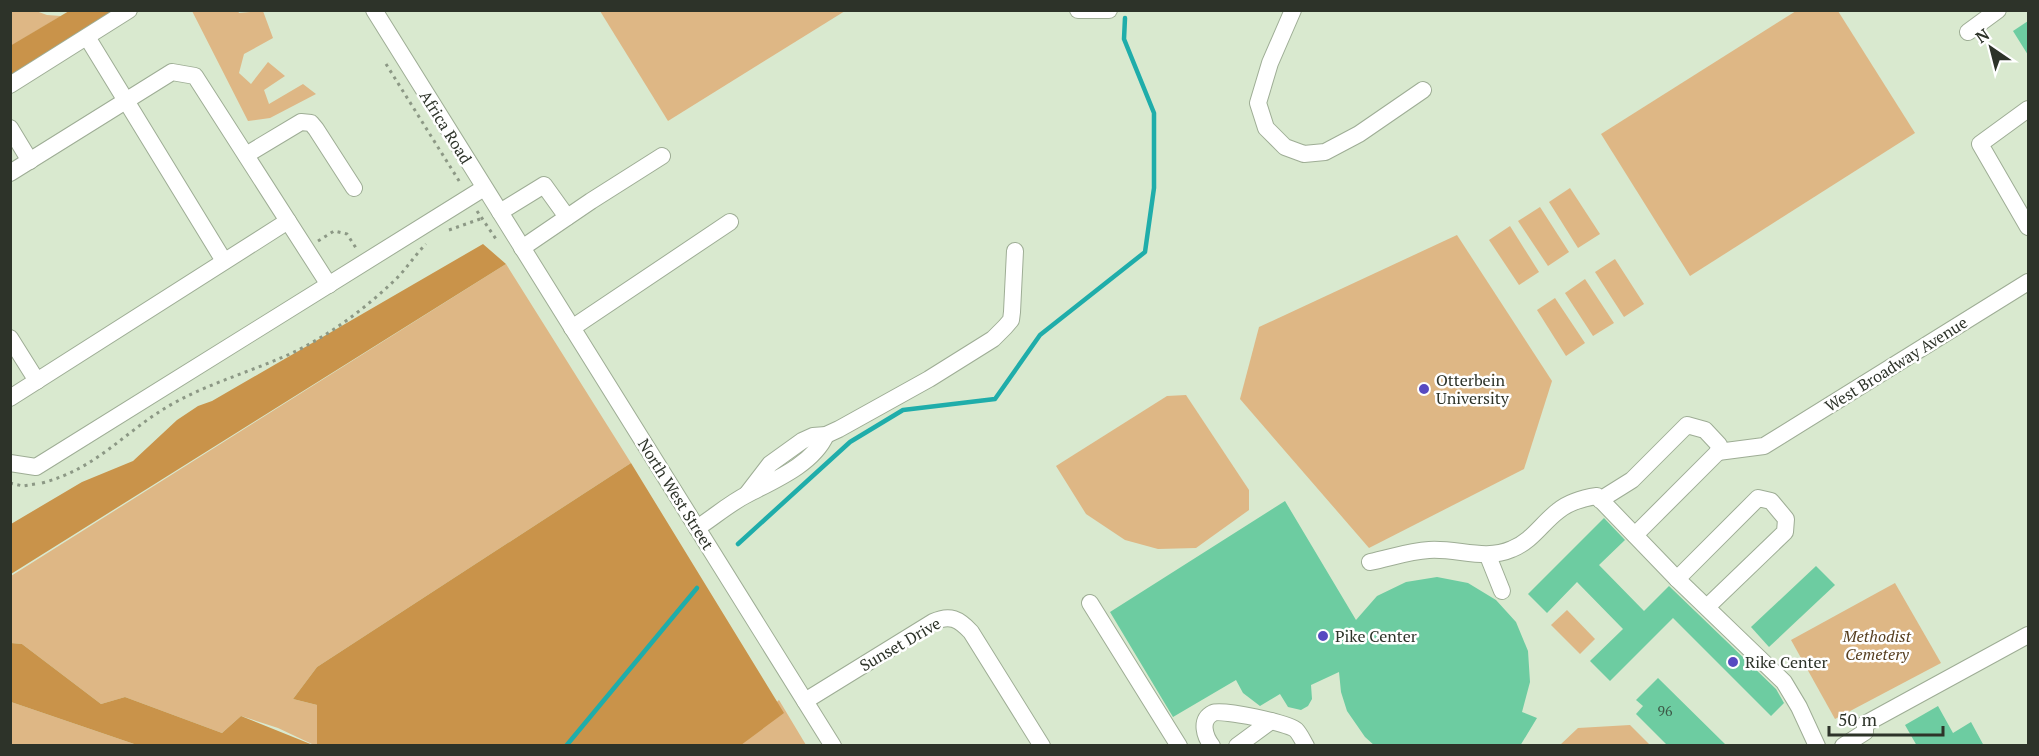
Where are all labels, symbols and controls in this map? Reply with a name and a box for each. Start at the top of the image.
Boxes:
north arrow [1961,18,2021,78]
text: N [1971,23,1994,48]
street label: Africa Road [415,86,477,168]
street label: West Broadway Avenue [1821,311,1971,417]
place label: Otterbein University [1436,369,1510,409]
marker: Otterbein University [1417,382,1431,396]
street label: North West Street [633,434,719,554]
street label: Sunset Drive [855,612,945,676]
place label: Pike Center [1335,625,1418,647]
park label: Methodist Cemetery [1842,625,1912,665]
marker: Pike Center [1316,629,1330,643]
place label: Rike Center [1745,651,1828,673]
marker: Rike Center [1726,655,1740,669]
scale bar [1829,699,1943,737]
house number: 96 [1658,701,1673,720]
text: 50 m [1838,707,1878,731]

